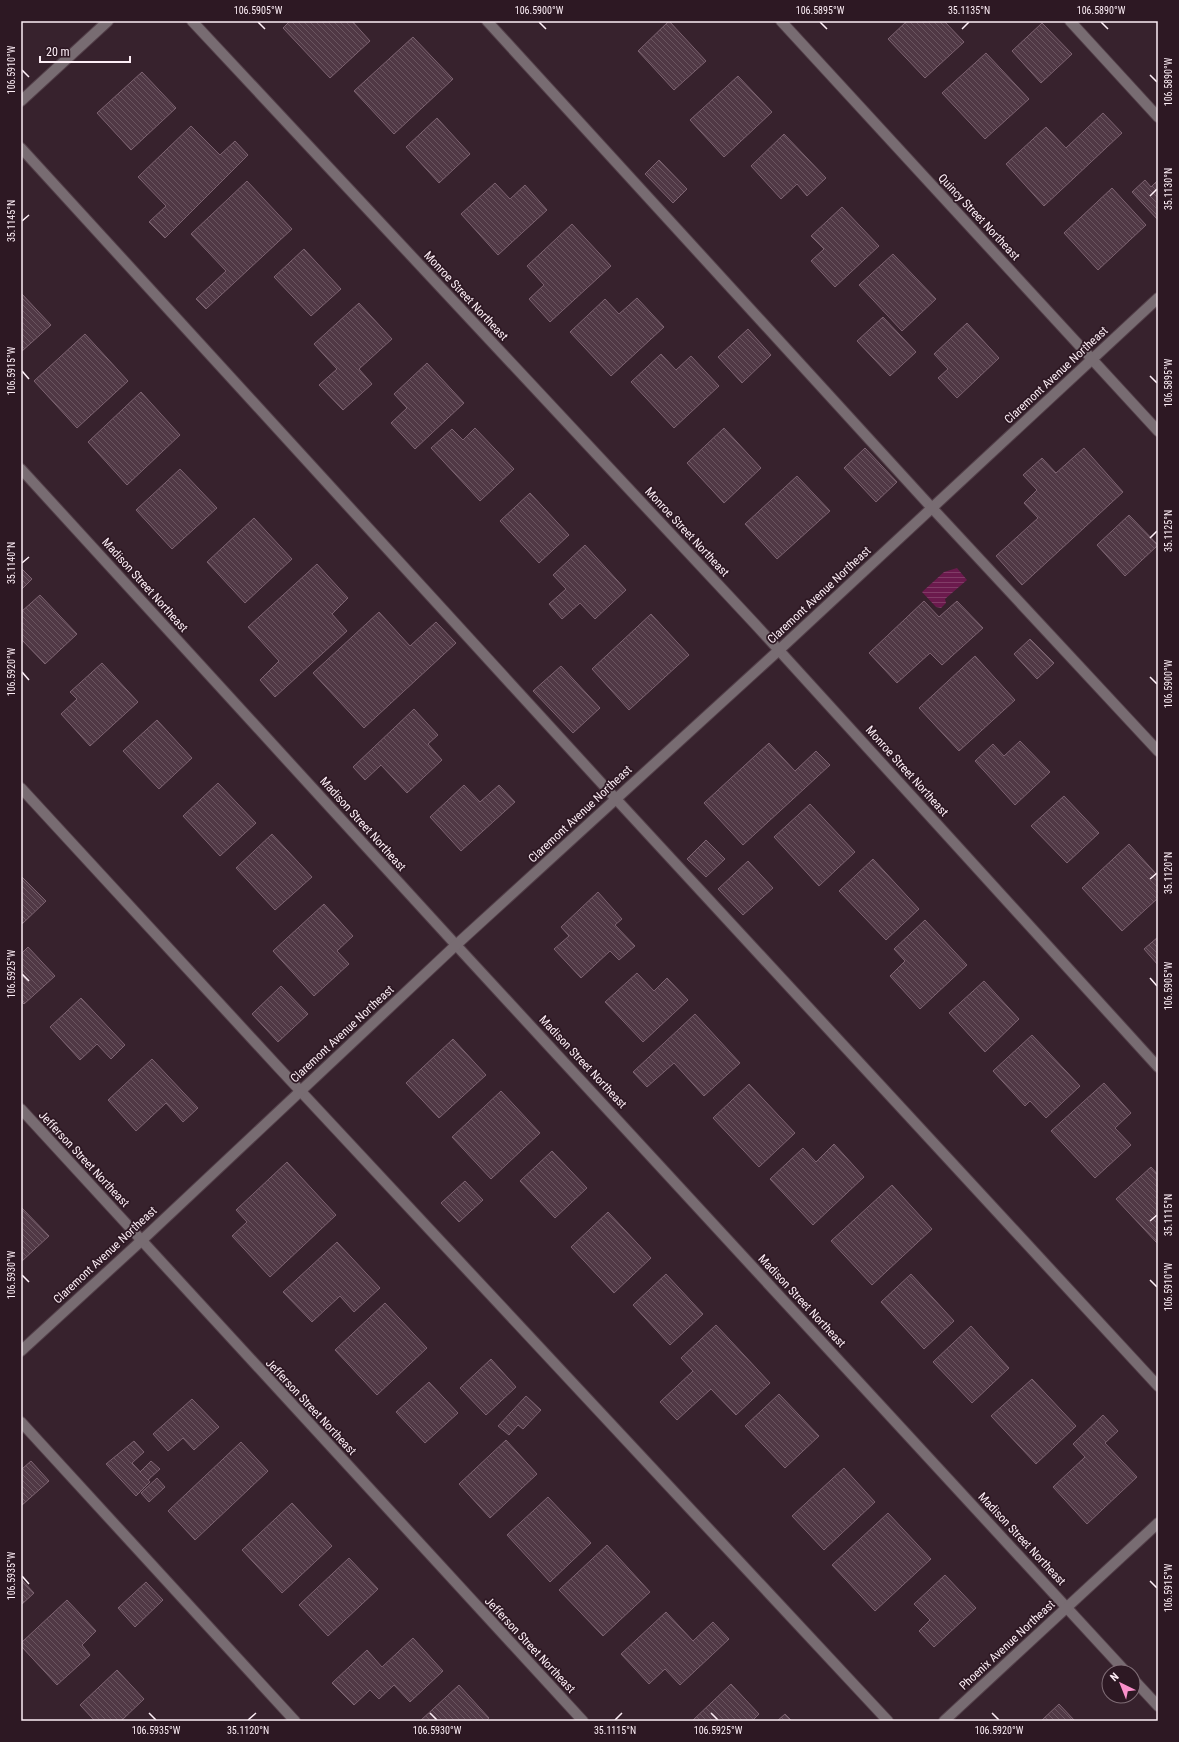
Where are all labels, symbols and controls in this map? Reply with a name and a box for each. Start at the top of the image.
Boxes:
text: 106.5905°W [234,5,283,16]
text: 106.5900°W [515,5,564,16]
text: 106.5895°W [796,5,845,16]
text: 35.1135°N [948,5,990,16]
text: 106.5890°W [1077,5,1126,16]
scale bar [40,38,130,64]
text: 106.5910°W [6,45,17,94]
text: 20 m [46,45,70,59]
text: 106.5890°W [1163,57,1174,106]
text: 35.1130°N [1163,168,1174,210]
street label: Quincy Street Northeast [935,171,1023,263]
text: 35.1145°N [6,200,17,242]
street label: Monroe Street Northeast [421,248,511,344]
street label: Claremont Avenue Northeast [1001,323,1111,427]
text: 106.5915°W [6,346,17,395]
text: 106.5895°W [1163,358,1174,407]
street label: Monroe Street Northeast [642,484,732,580]
text: 35.1125°N [1163,510,1174,552]
street label: Madison Street Northeast [99,535,191,635]
text: 35.1140°N [6,542,17,584]
street label: Claremont Avenue Northeast [764,543,874,647]
text: 106.5920°W [6,647,17,696]
text: 106.5900°W [1163,659,1174,708]
street label: Monroe Street Northeast [863,723,952,819]
street label: Claremont Avenue Northeast [525,762,635,866]
street label: Madison Street Northeast [317,774,409,874]
text: 35.1120°N [1163,852,1174,894]
text: 106.5925°W [6,949,17,998]
text: 106.5905°W [1163,961,1174,1010]
street label: Claremont Avenue Northeast [287,982,397,1086]
street label: Madison Street Northeast [536,1013,630,1112]
street label: Jefferson Street Northeast [36,1108,132,1210]
text: 35.1115°N [1163,1194,1174,1236]
street label: Claremont Avenue Northeast [50,1203,160,1307]
text: 106.5930°W [6,1250,17,1299]
street label: Madison Street Northeast [755,1252,849,1351]
text: 106.5910°W [1163,1262,1174,1311]
street label: Jefferson Street Northeast [263,1356,359,1458]
street label: Madison Street Northeast [975,1490,1069,1589]
text: 106.5935°W [6,1551,17,1600]
text: 106.5915°W [1163,1563,1174,1612]
street label: Jefferson Street Northeast [482,1594,578,1696]
street label: Phoenix Avenue Northeast [956,1597,1058,1693]
north arrow [1101,1664,1141,1704]
text: N [1108,1670,1122,1684]
text: 106.5935°W [132,1725,181,1736]
text: 35.1120°N [227,1725,269,1736]
text: 106.5930°W [413,1725,462,1736]
text: 35.1115°N [594,1725,636,1736]
text: 106.5925°W [694,1725,743,1736]
text: 106.5920°W [975,1725,1024,1736]

